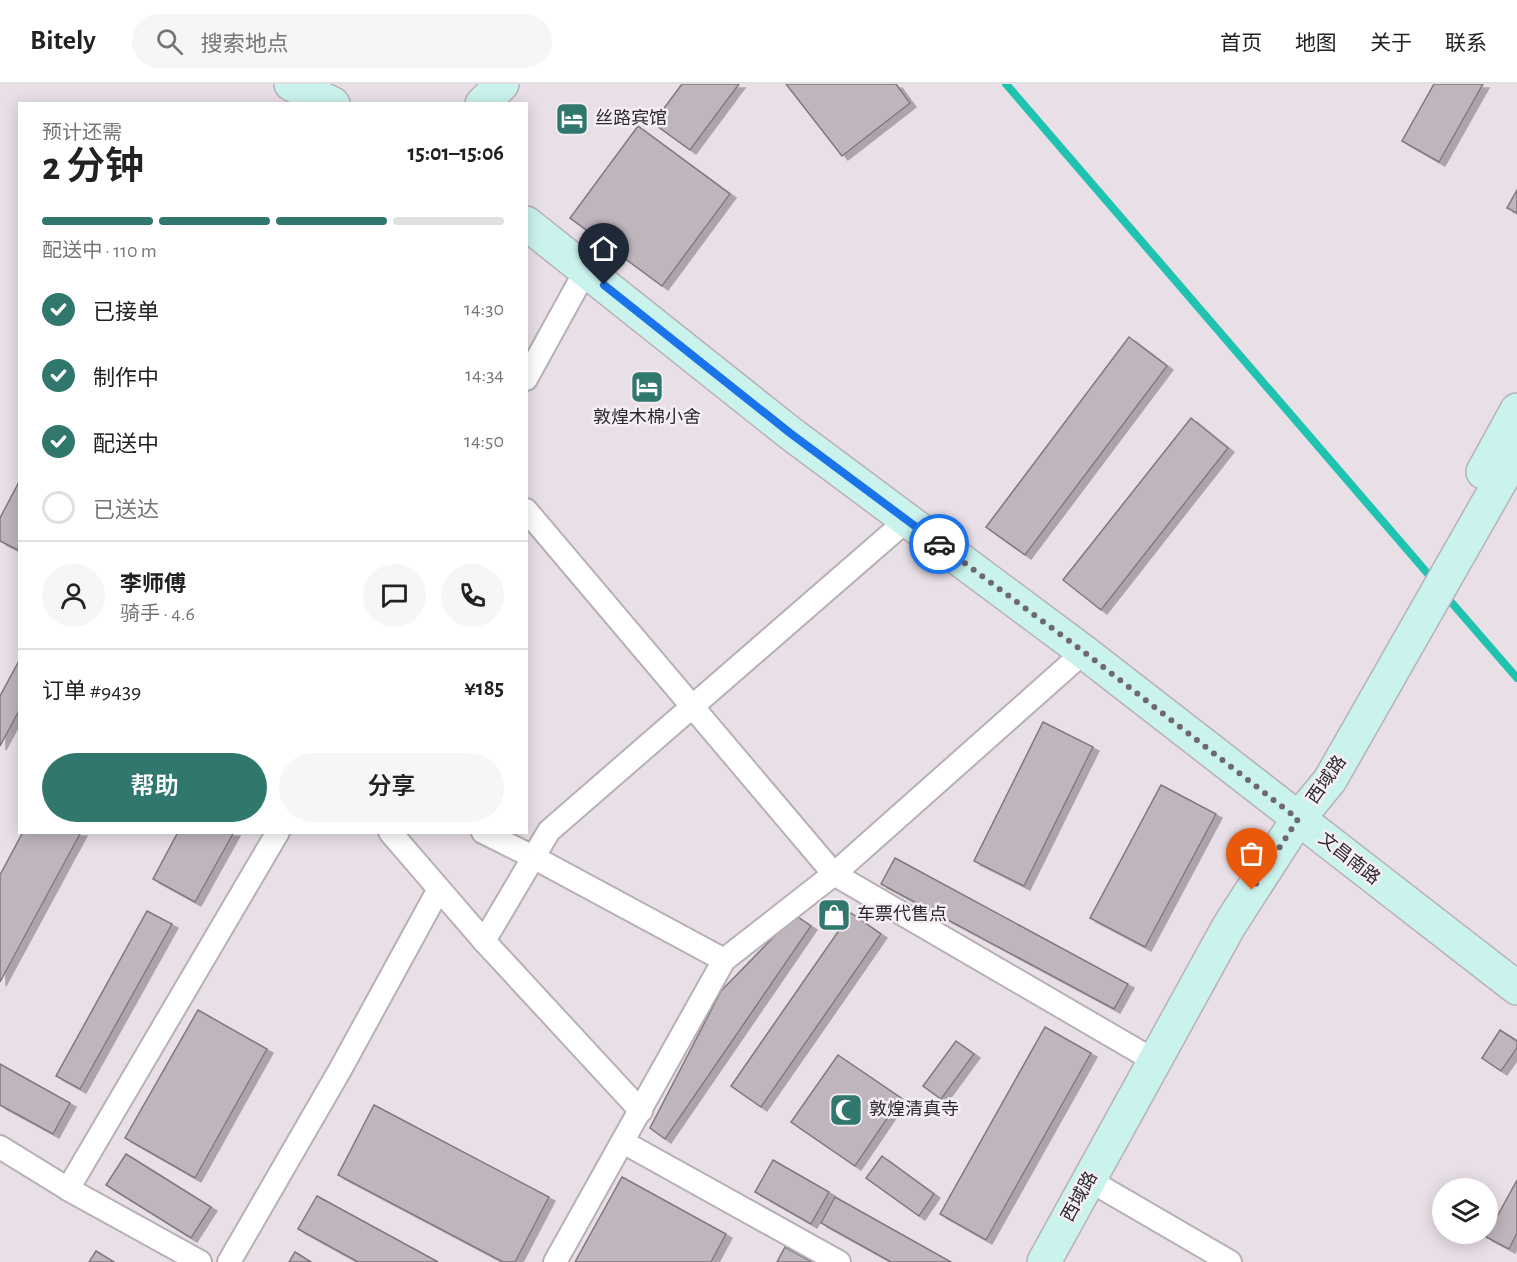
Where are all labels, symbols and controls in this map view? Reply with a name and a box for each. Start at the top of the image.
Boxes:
search box [132,14,552,68]
icon: search [153,25,186,58]
text: Bitely [30,27,96,55]
text: 搜索地点 [201,33,289,55]
text: 首页 [1220,33,1262,54]
text: 地图 [1295,33,1337,54]
text: 关于 [1370,33,1412,54]
text: 联系 [1445,33,1487,54]
hotel icon: 丝路宾馆 [554,101,590,137]
place label: 丝路宾馆 [595,108,667,128]
text: 预计还需 [42,123,122,143]
text: 15:01–15:06 [407,142,504,164]
text: 2 分钟 [42,148,144,187]
pin [578,223,629,285]
icon: home [587,232,620,265]
text: 配送中 · 110 m [42,241,157,261]
icon: check [42,293,75,326]
text: 14:30 [464,299,504,319]
text: 已接单 [93,301,159,323]
icon: check [42,359,75,392]
text: 14:34 [465,365,504,385]
text: 制作中 [93,367,159,389]
hotel icon: 敦煌木棉小舍 [629,369,665,405]
place label: 敦煌木棉小舍 [593,407,701,427]
icon: check [42,425,75,458]
text: 14:50 [464,431,504,451]
text: 配送中 [93,433,159,455]
text: 已送达 [93,499,159,521]
courier [909,514,969,574]
icon: car [923,528,956,561]
button: person [42,564,105,627]
button: chat [363,564,426,627]
button: phone [441,564,504,627]
text: 李师傅 [120,573,186,595]
text: 骑手 · 4.6 [120,604,195,624]
text: ¥185 [464,677,504,699]
text: 订单 #9439 [42,680,141,702]
street label: 西域路 [1303,752,1350,807]
button: 帮助 [42,753,267,822]
button: 分享 [279,753,504,822]
pin [1226,828,1277,890]
street label: 文昌南路 [1315,828,1384,888]
icon: bag [1235,837,1268,870]
shop icon: 车票代售点 [816,897,852,933]
place label: 车票代售点 [857,904,947,924]
mosque icon: 敦煌清真寺 [828,1092,864,1128]
place label: 敦煌清真寺 [869,1099,959,1119]
street label: 西域路 [1057,1168,1101,1225]
map controls [1432,1178,1498,1244]
button: layers [1432,1178,1498,1244]

